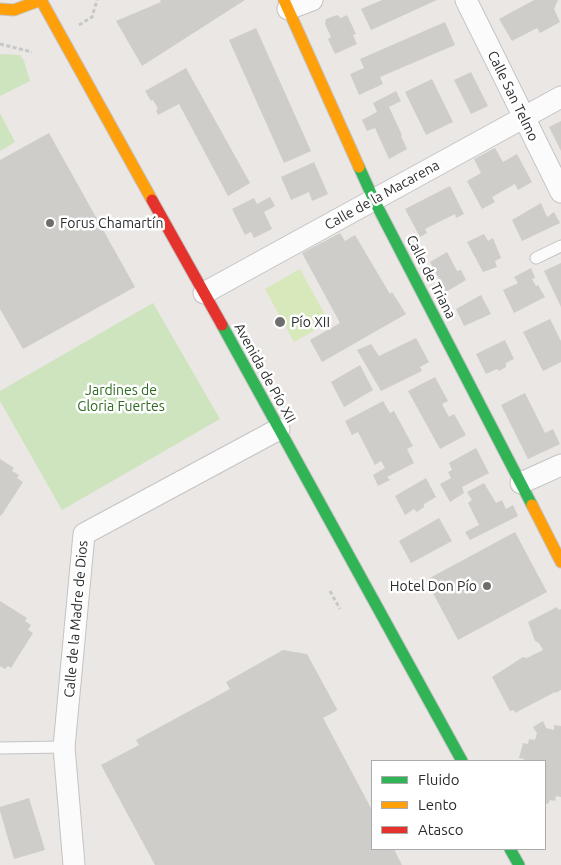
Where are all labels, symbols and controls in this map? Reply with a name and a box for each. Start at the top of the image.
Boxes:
street label: Calle San Telmo [484,48,542,144]
street label: Calle de la Macarena [322,156,442,234]
place label: Forus Chamartín [60,215,163,231]
marker: Forus Chamartín [44,217,56,229]
street label: Calle de Triana [403,232,459,322]
place label: Pío XII [291,314,330,330]
marker: Pío XII [273,315,287,329]
street label: Avenida de Pío XII [231,320,299,426]
park label: Jardines de Gloria Fuertes [77,382,165,414]
street label: Calle de la Madre de Dios [61,540,91,698]
place label: Hotel Don Pío [390,578,477,594]
marker: Hotel Don Pío [481,580,493,592]
legend [371,760,546,850]
text: Fluido [418,771,460,788]
text: Lento [418,796,457,813]
text: Atasco [418,821,464,838]

